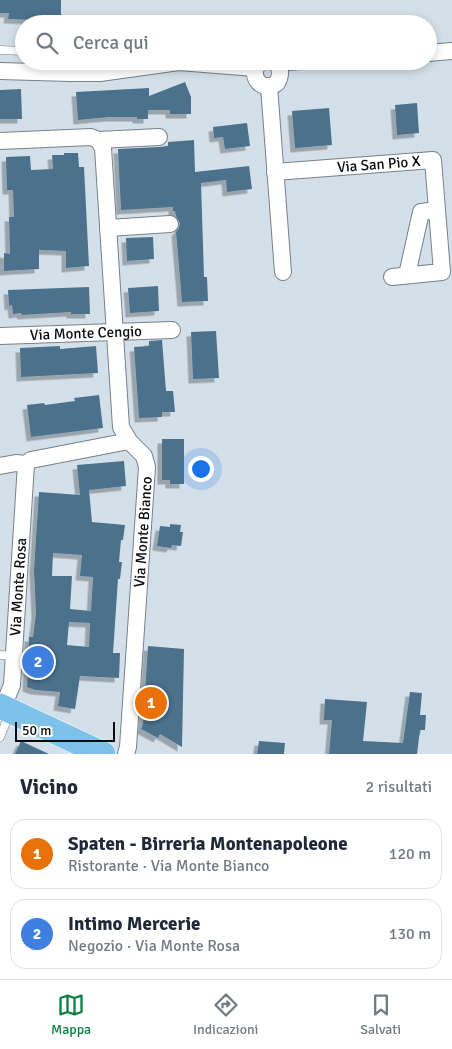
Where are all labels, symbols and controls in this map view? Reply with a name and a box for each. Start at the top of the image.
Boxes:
search box [15,15,437,70]
icon: search [33,29,61,57]
text: Cerca qui [73,31,149,55]
street label: Via San Pio X [336,152,421,176]
street label: Via Monte Cengio [30,322,142,344]
your location [188,456,214,482]
street label: Via Monte Bianco [130,476,156,588]
street label: Via Monte Rosa [6,537,30,637]
pin: 2 [22,643,54,681]
pin: 1 [135,684,167,722]
scale bar [15,719,115,742]
text: 50 m [22,722,51,739]
text: Vicino [20,774,78,800]
text: 2 risultati [366,777,432,797]
text: Spaten - Birreria Montenapoleone [68,832,348,856]
text: 1 [33,844,41,864]
text: 120 m [389,844,431,864]
text: Ristorante · Via Monte Bianco [68,856,269,876]
text: Intimo Mercerie [68,912,201,936]
text: 2 [33,924,41,944]
text: 130 m [389,924,431,944]
text: Negozio · Via Monte Rosa [68,936,240,956]
tab: Mappa [51,991,91,1038]
tab: Indicazioni [193,991,258,1038]
tab: Salvati [360,991,401,1038]

